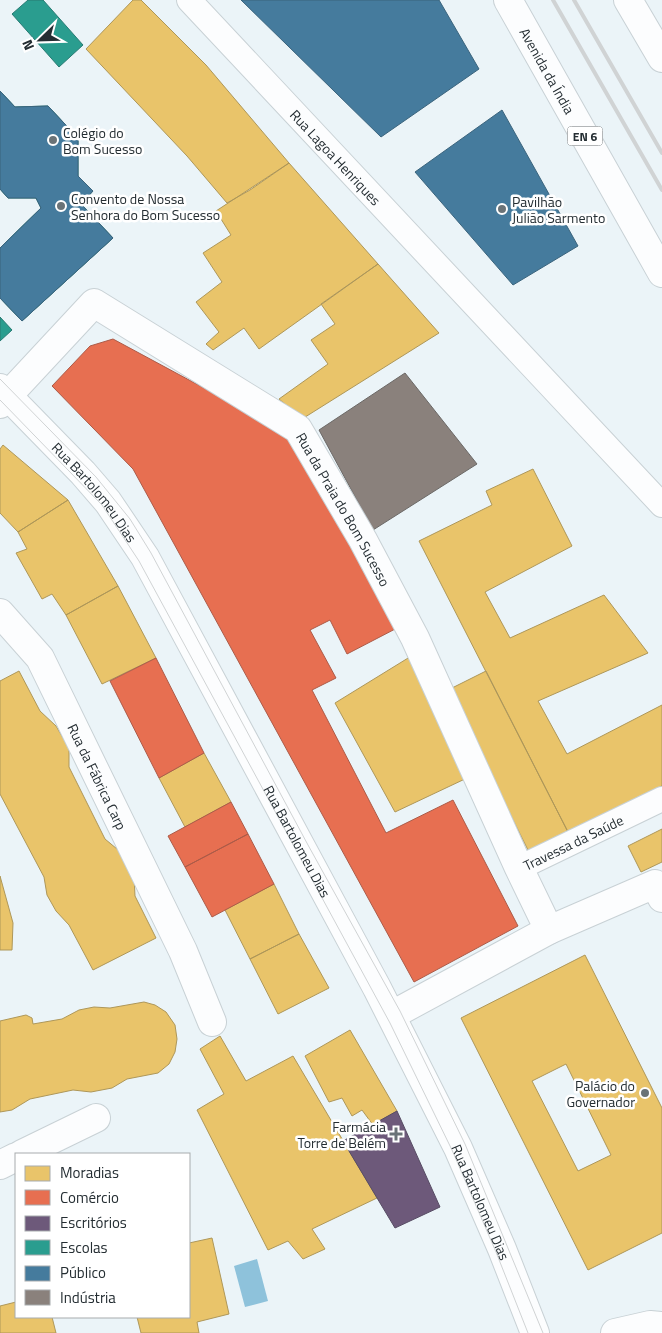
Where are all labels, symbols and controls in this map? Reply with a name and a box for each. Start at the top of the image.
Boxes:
north arrow [15,15,65,65]
street label: Avenida da Índia [515,24,581,117]
text: N [16,37,39,54]
street label: Rua Lagoa Henriques [286,104,386,210]
place label: Colégio do Bom Sucesso [63,122,142,159]
road number: EN 6 [568,126,602,146]
marker: Colégio do Bom Sucesso [47,134,59,146]
place label: Convento de Nossa Senhora do Bom Sucesso [71,188,220,225]
place label: Pavilhão Julião Sarmento [512,191,605,228]
marker: Convento de Nossa Senhora do Bom Sucesso [55,200,67,212]
marker: Pavilhão Julião Sarmento [496,203,508,215]
street label: Rua da Praia do Bom Sucesso [292,428,396,590]
street label: Rua Bartolomeu Dias [47,437,142,546]
street label: Rua da Fábrica Carp [63,720,133,833]
street label: Rua Bartolomeu Dias [259,781,337,901]
street label: Travessa da Saúde [519,809,627,875]
place label: Palácio do Governador [566,1075,635,1112]
marker: Palácio do Governador [639,1087,651,1099]
place label: Farmácia Torre de Belém [298,1116,386,1153]
marker: Farmácia Torre de Belém [390,1128,402,1140]
street label: Rua Bartolomeu Dias [447,1141,516,1263]
legend [15,1153,190,1318]
text: Moradias [60,1161,119,1184]
text: Comércio [60,1186,119,1209]
text: Escritórios [60,1211,127,1234]
text: Escolas [60,1236,108,1259]
text: Público [60,1261,106,1284]
text: Indústria [60,1286,116,1309]

